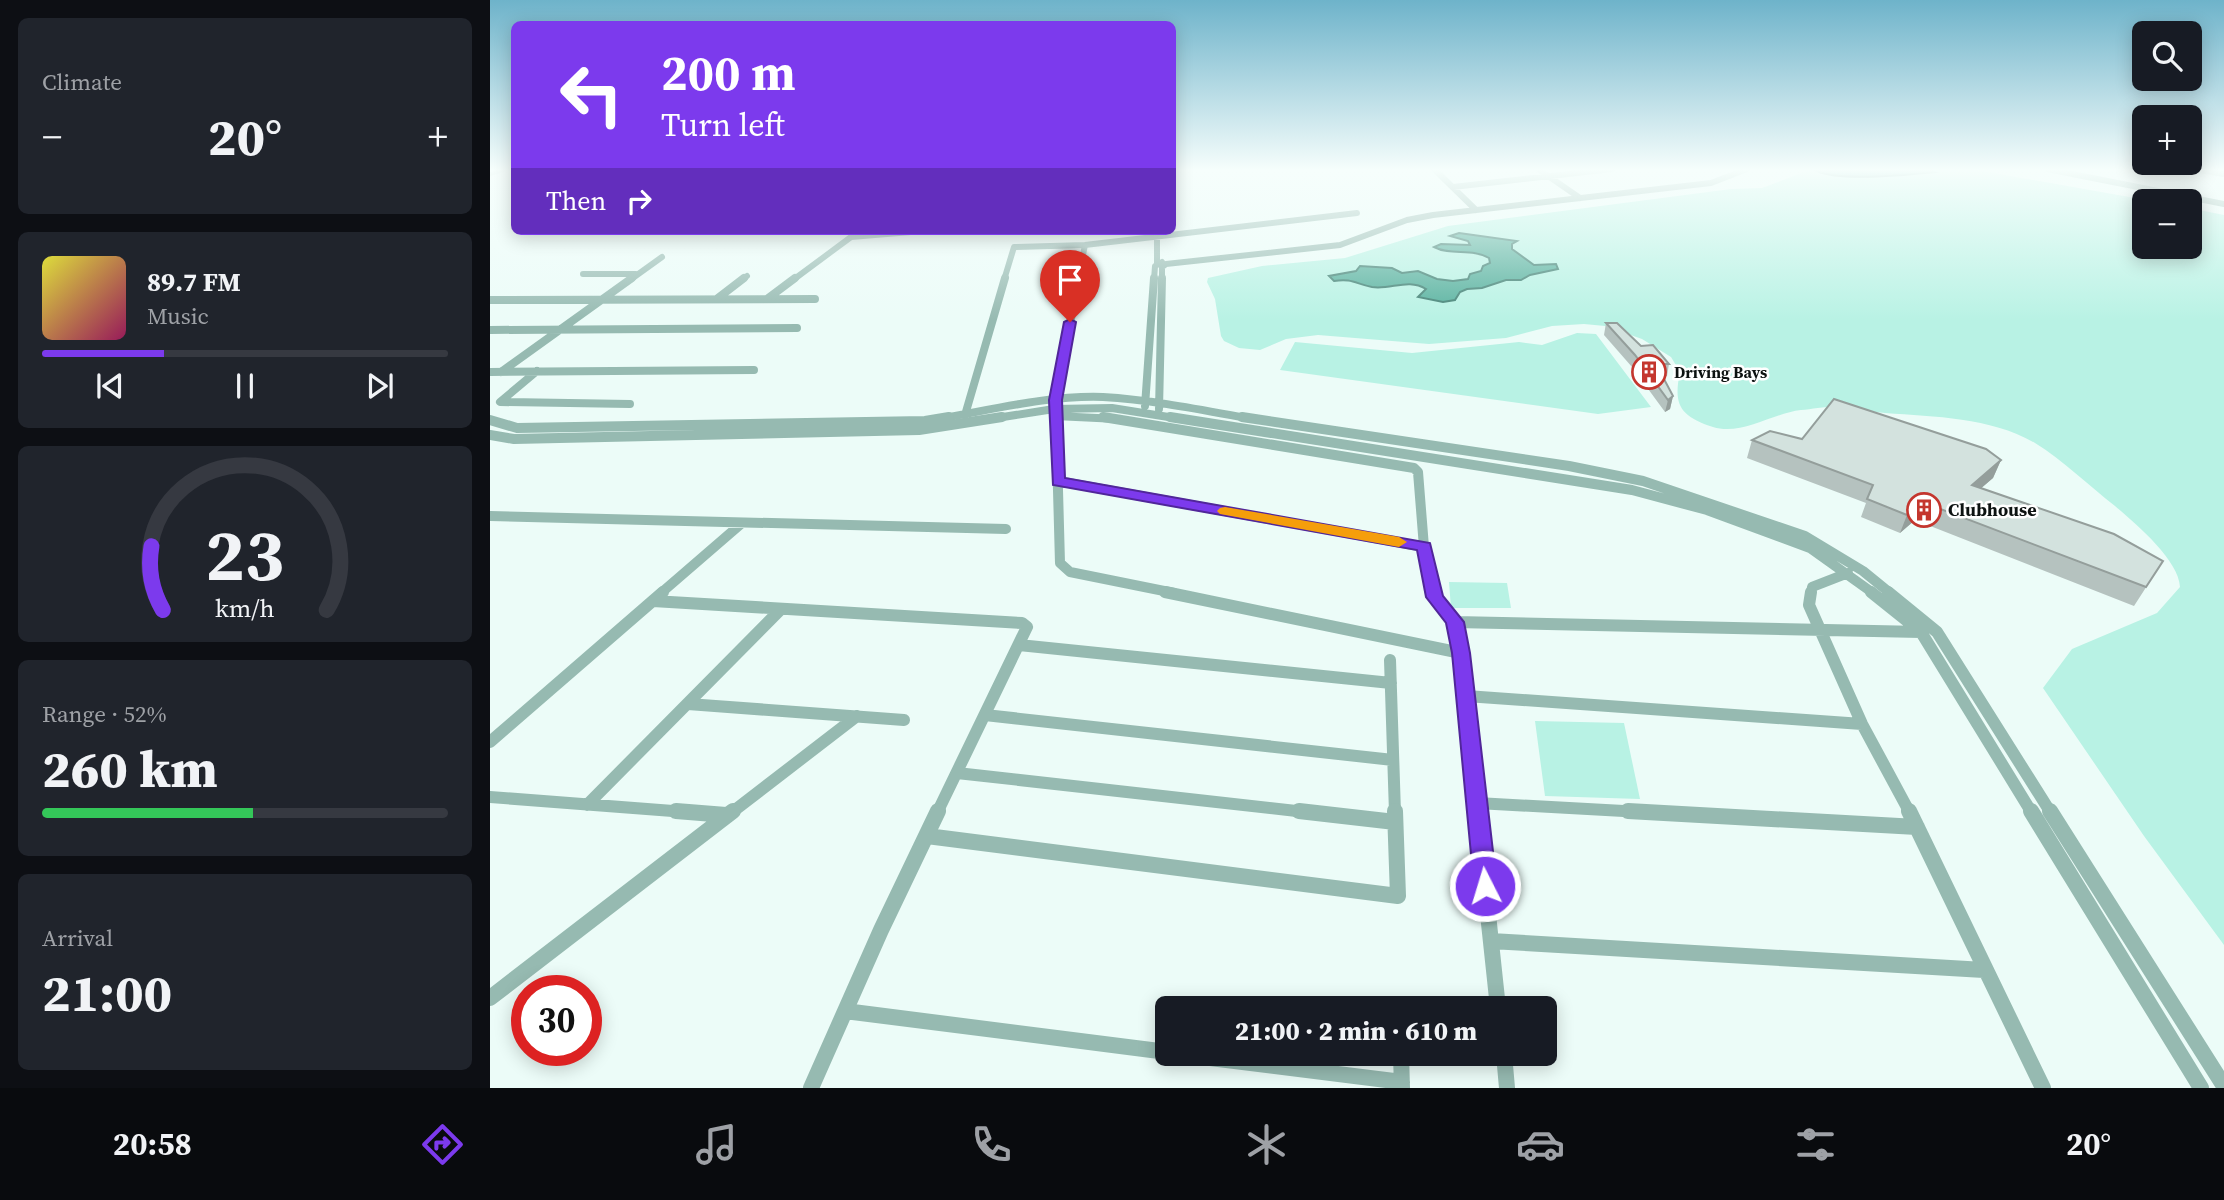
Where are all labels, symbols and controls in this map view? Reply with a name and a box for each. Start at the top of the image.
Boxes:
map controls [2132,21,2202,259]
button: search [2132,21,2202,91]
text: 200 m [661,39,796,106]
icon: left [546,49,637,140]
text: Climate [42,66,122,98]
text: 20° [208,101,282,172]
text: Turn left [661,103,785,147]
button: + [2132,105,2202,175]
text: − [42,111,62,163]
text: + [428,111,448,163]
icon: right [620,182,658,220]
text: Then [546,183,606,219]
button: − [2132,189,2202,259]
pin [1040,250,1100,322]
icon: arrive [1051,261,1089,299]
text: 89.7 FM [147,264,241,300]
text: Music [147,300,209,332]
building icon: Driving Bays [1630,353,1668,391]
place label: Driving Bays [1674,361,1767,383]
icon: previous [91,367,129,405]
icon: pause [226,367,264,405]
icon: next [361,367,399,405]
building icon: Clubhouse [1905,491,1943,529]
place label: Clubhouse [1948,497,2037,522]
text: 23 [206,505,284,604]
text: km/h [215,591,275,625]
text: Range · 52% [42,698,167,730]
text: 260 km [42,733,218,804]
position arrow [1448,849,1522,923]
text: Arrival [42,922,113,954]
text: 21:00 [42,957,172,1028]
speed limit sign: 30 [511,975,602,1066]
text: 21:00 · 2 min · 610 m [1235,1013,1477,1049]
icon: directions [418,1120,467,1169]
icon: music [692,1120,741,1169]
icon: phone [967,1120,1016,1169]
icon: climate [1242,1120,1291,1169]
icon: car [1516,1120,1565,1169]
icon: filters [1791,1120,1840,1169]
text: 20:58 [113,1122,192,1166]
text: 20° [2066,1122,2111,1166]

